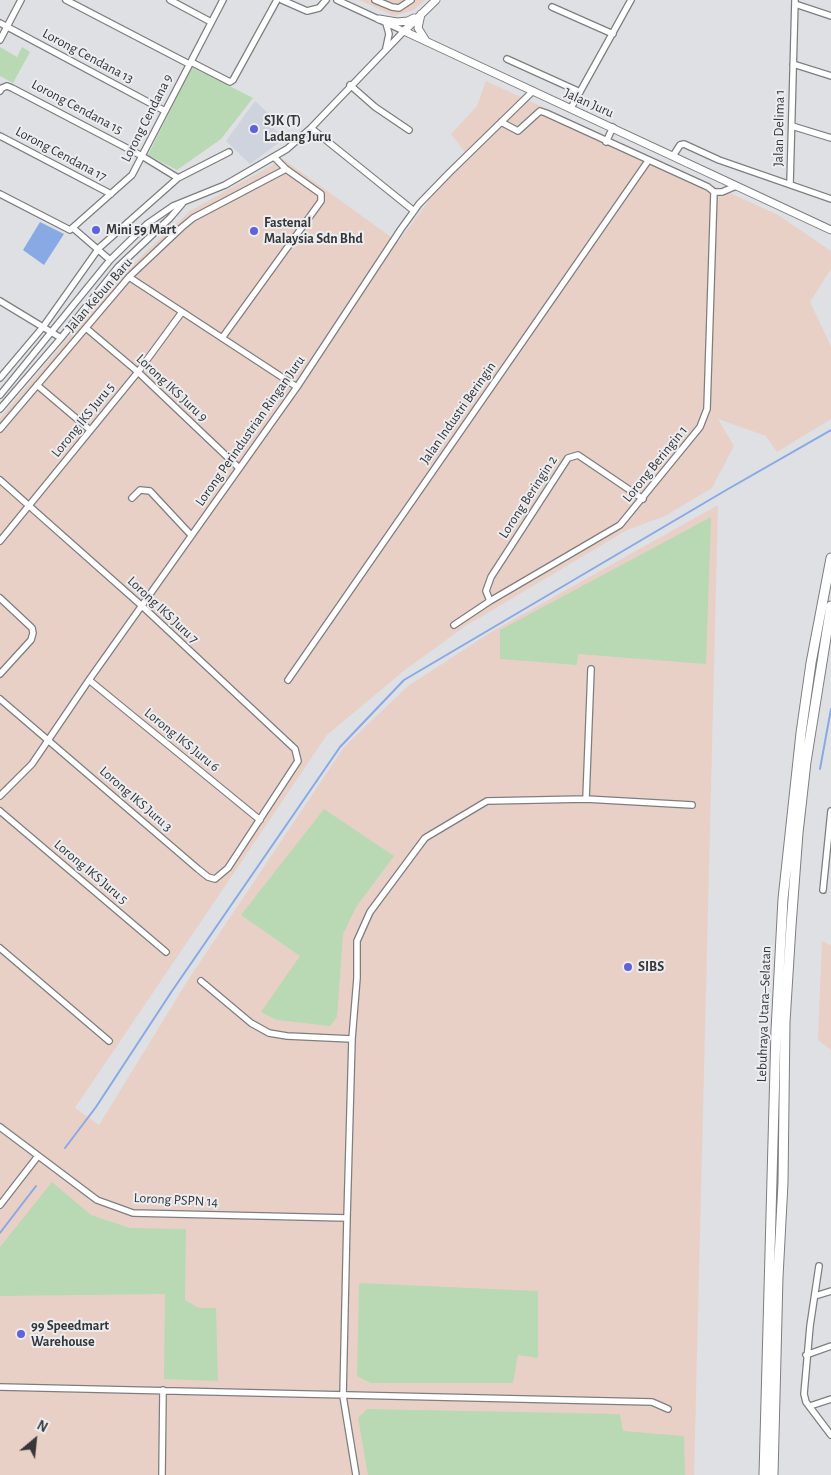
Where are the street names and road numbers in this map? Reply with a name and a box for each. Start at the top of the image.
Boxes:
street label: Lorong Cendana 13 [40,25,136,87]
street label: Lorong Cendana 9 [118,71,176,165]
street label: Lorong Cendana 15 [29,76,125,138]
street label: Jalan Juru [562,85,616,121]
street label: Jalan Delima 1 [770,89,788,167]
street label: Lorong Cendana 17 [13,123,109,185]
street label: Jalan Kebun Baru [62,254,136,336]
street label: Lorong IKS Juru 9 [133,350,211,426]
street label: Lorong Perindustrian Ringan Juru [192,353,308,509]
street label: Jalan Industri Beringin [416,358,500,468]
street label: Lorong IKS Juru 5 [48,379,118,461]
street label: Lorong Beringin 1 [619,422,691,506]
street label: Lorong Beringin 2 [495,453,561,541]
street label: Lorong IKS Juru 7 [124,573,202,647]
street label: Lorong IKS Juru 6 [141,705,223,775]
street label: Lorong IKS Juru 3 [96,763,176,835]
street label: Lorong IKS Juru 5 [51,836,131,908]
street label: Lebuhraya Utara–Selatan [753,945,775,1083]
street label: Lorong PSPN 14 [133,1189,219,1211]

